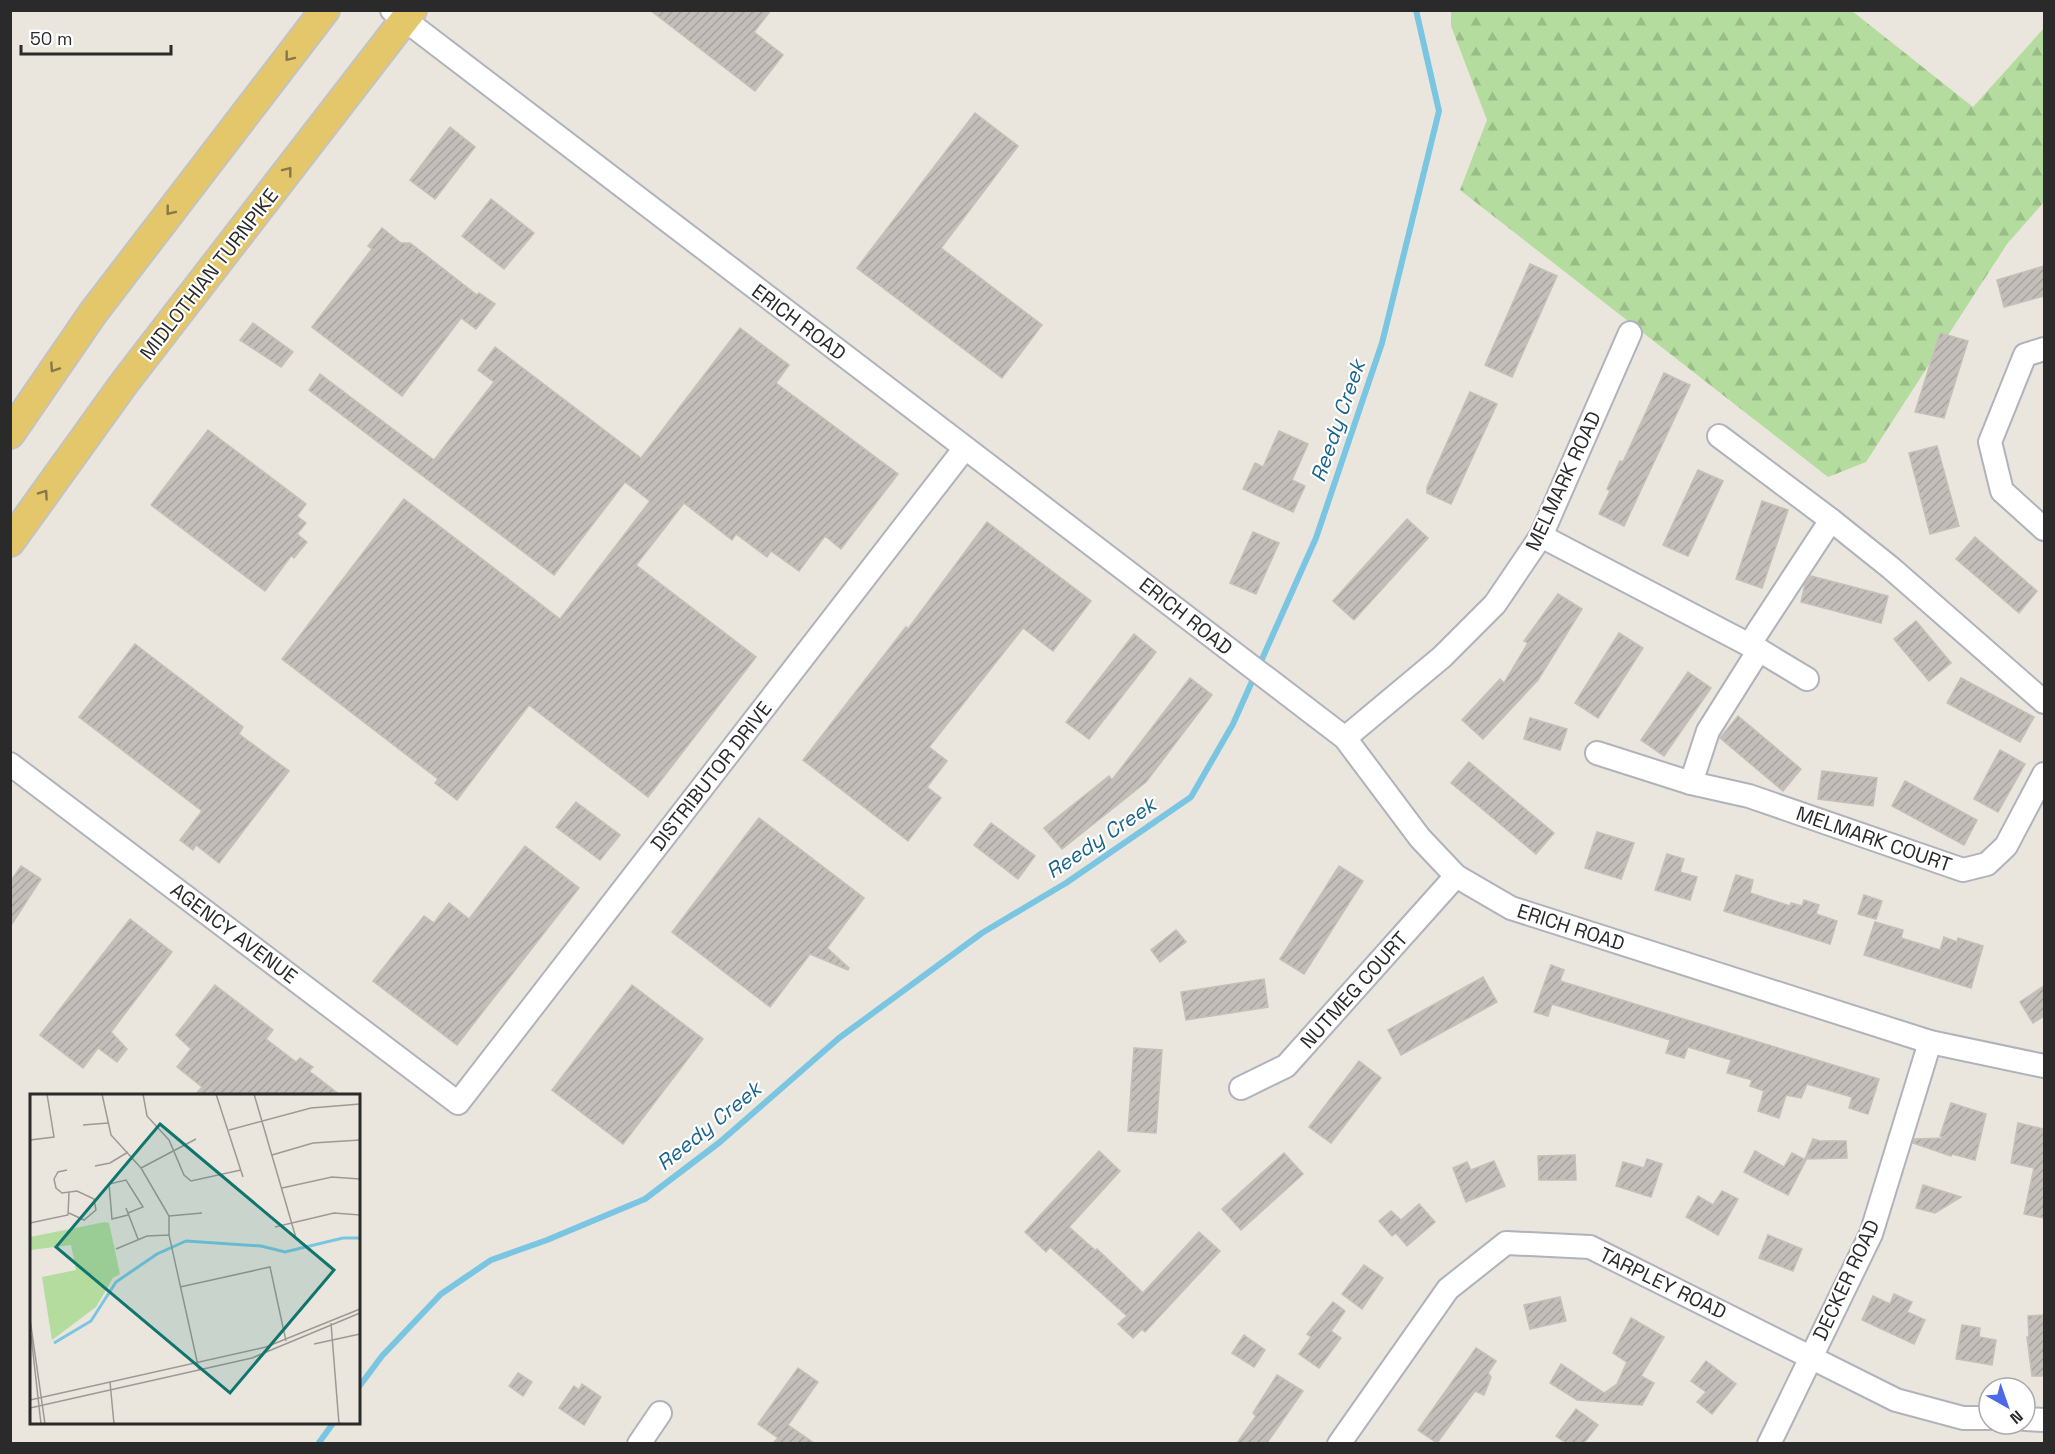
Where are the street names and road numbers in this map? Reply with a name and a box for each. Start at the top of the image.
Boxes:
street label: MIDLOTHIAN TURNPIKE [134,183,284,365]
street label: ERICH ROAD [747,278,851,366]
street label: MELMARK ROAD [1519,407,1607,555]
street label: ERICH ROAD [1134,571,1238,661]
street label: DISTRIBUTOR DRIVE [645,696,777,856]
street label: MELMARK COURT [1793,800,1956,878]
street label: AGENCY AVENUE [165,877,303,989]
street label: ERICH ROAD [1514,897,1628,957]
street label: NUTMEG COURT [1294,926,1414,1054]
street label: DECKER ROAD [1807,1215,1885,1345]
street label: TARPLEY ROAD [1595,1241,1731,1325]

